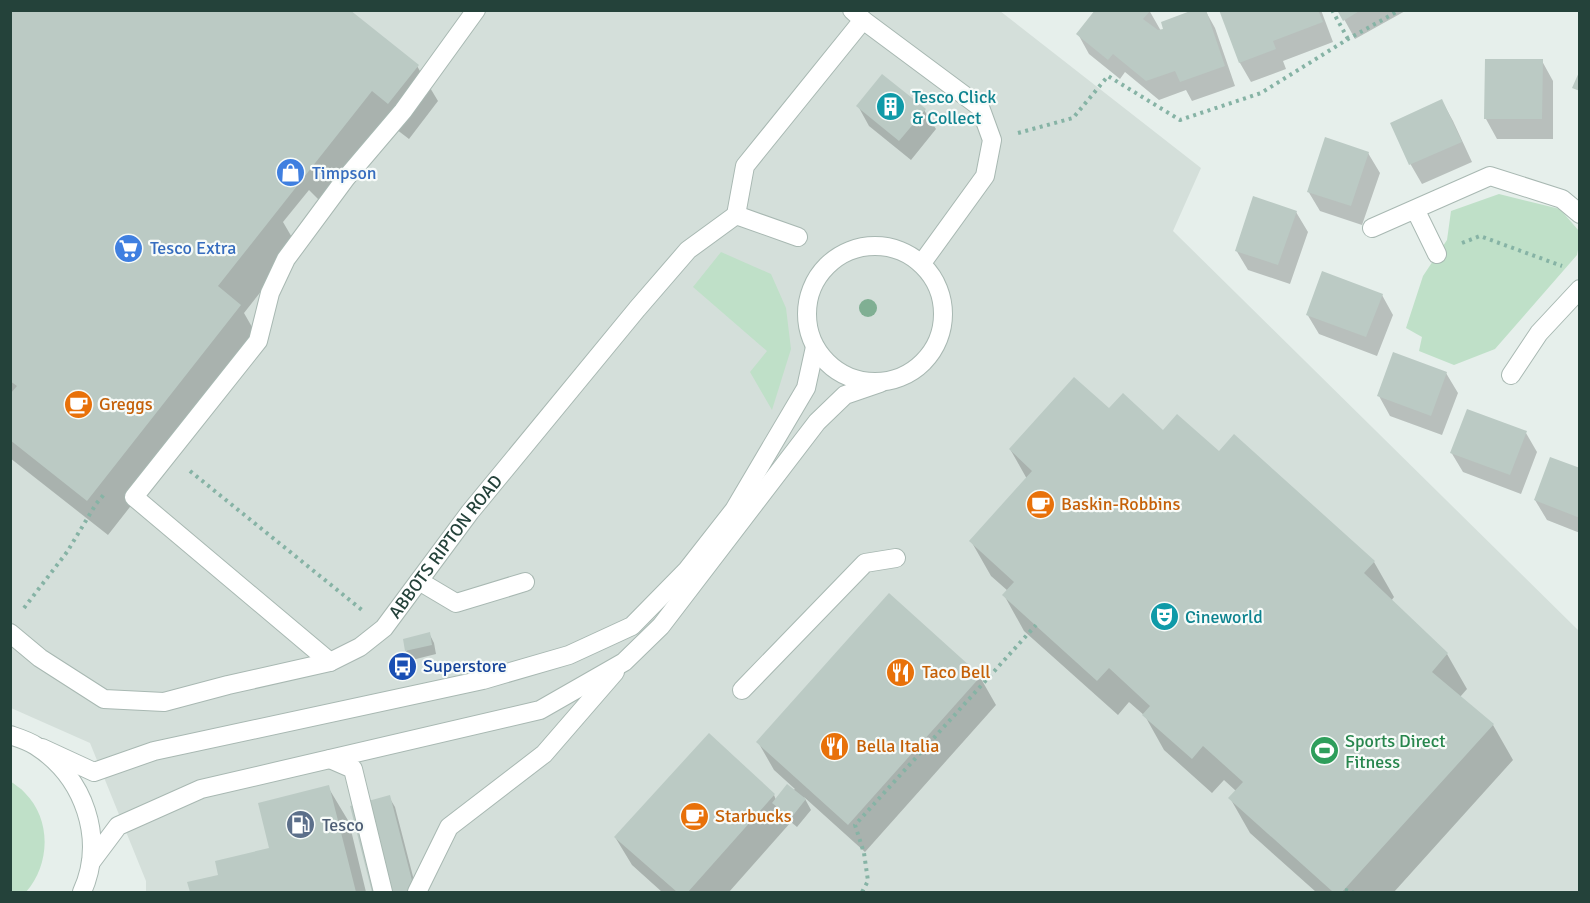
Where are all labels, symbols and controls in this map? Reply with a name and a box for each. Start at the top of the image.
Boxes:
place label: Tesco Click & Collect [912,86,996,129]
building icon: Tesco Click & Collect [875,91,907,123]
shop icon: Timpson [275,157,307,189]
place label: Timpson [312,162,377,184]
supermarket icon: Tesco Extra [113,232,145,264]
place label: Tesco Extra [150,237,236,259]
cafe icon: Greggs [62,388,94,420]
place label: Greggs [99,393,153,415]
street label: ABBOTS RIPTON ROAD [384,470,507,623]
cafe icon: Baskin-Robbins [1024,488,1056,520]
place label: Baskin-Robbins [1061,493,1180,515]
theatre icon: Cineworld [1148,601,1180,633]
place label: Cineworld [1185,606,1263,628]
bus stop icon: Superstore [386,650,418,682]
place label: Superstore [423,655,507,677]
restaurant icon: Taco Bell [885,656,917,688]
place label: Taco Bell [922,661,991,683]
restaurant icon: Bella Italia [819,730,851,762]
place label: Sports Direct Fitness [1345,730,1446,773]
place label: Bella Italia [856,735,939,757]
sports icon: Sports Direct Fitness [1308,735,1340,767]
cafe icon: Starbucks [678,800,710,832]
place label: Starbucks [715,805,792,827]
fuel station icon: Tesco [285,809,317,841]
place label: Tesco [322,814,364,836]

